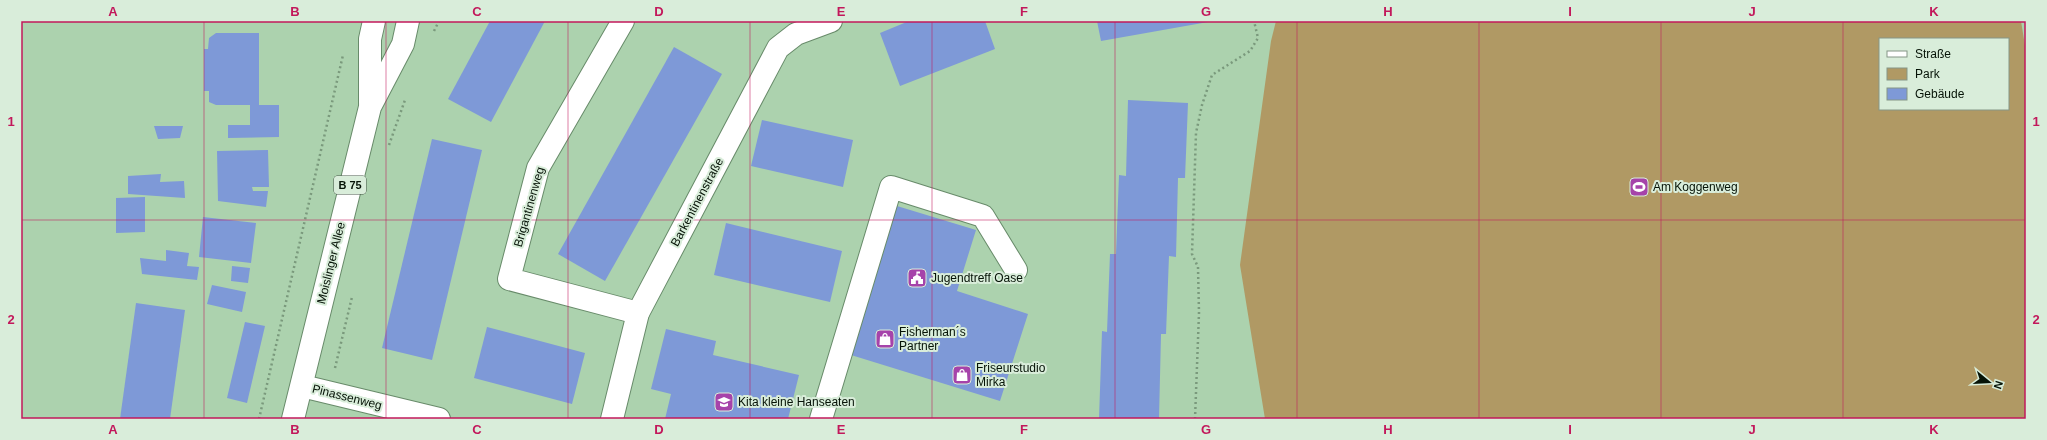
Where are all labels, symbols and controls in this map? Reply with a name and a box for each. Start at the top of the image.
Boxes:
text: A [108,4,118,19]
text: B [290,4,300,19]
text: C [472,4,482,19]
text: D [654,4,664,19]
text: E [837,4,846,19]
text: F [1020,4,1028,19]
text: G [1201,4,1211,19]
text: H [1383,4,1393,19]
text: I [1568,4,1572,19]
text: J [1748,4,1756,19]
text: K [1929,4,1939,19]
legend [1879,38,2009,110]
text: Straße [1915,47,1951,61]
text: Park [1915,67,1941,81]
text: Gebäude [1915,87,1965,101]
text: 1 [7,114,15,129]
text: 1 [2032,114,2040,129]
street label: Barkentinenstraße [668,155,726,249]
street label: Brigantinenweg [511,165,547,249]
road number: B 75 [334,176,366,194]
sports icon: Am Koggenweg [1628,176,1650,198]
place label: Am Koggenweg [1653,180,1738,194]
street label: Moislinger Allee [314,220,348,305]
public building icon: Jugendtreff Oase [906,267,928,289]
place label: Jugendtreff Oase [931,271,1023,285]
text: 2 [7,312,15,327]
text: 2 [2032,312,2040,327]
place label: Fisherman´s Partner [899,325,966,353]
shop icon: Fisherman´s Partner [874,328,896,350]
place label: Friseurstudio Mirka [976,361,1046,389]
north arrow [1969,362,2009,402]
shop icon: Friseurstudio Mirka [951,364,973,386]
text: N [1992,379,2005,391]
street label: Pinassenweg [311,382,383,412]
school or university icon: Kita kleine Hanseaten [713,391,735,413]
place label: Kita kleine Hanseaten [738,395,855,409]
text: A [108,422,118,437]
text: B [290,422,300,437]
text: C [472,422,482,437]
text: D [654,422,664,437]
text: E [837,422,846,437]
text: F [1020,422,1028,437]
text: G [1201,422,1211,437]
text: H [1383,422,1393,437]
text: I [1568,422,1572,437]
text: J [1748,422,1756,437]
text: K [1929,422,1939,437]

